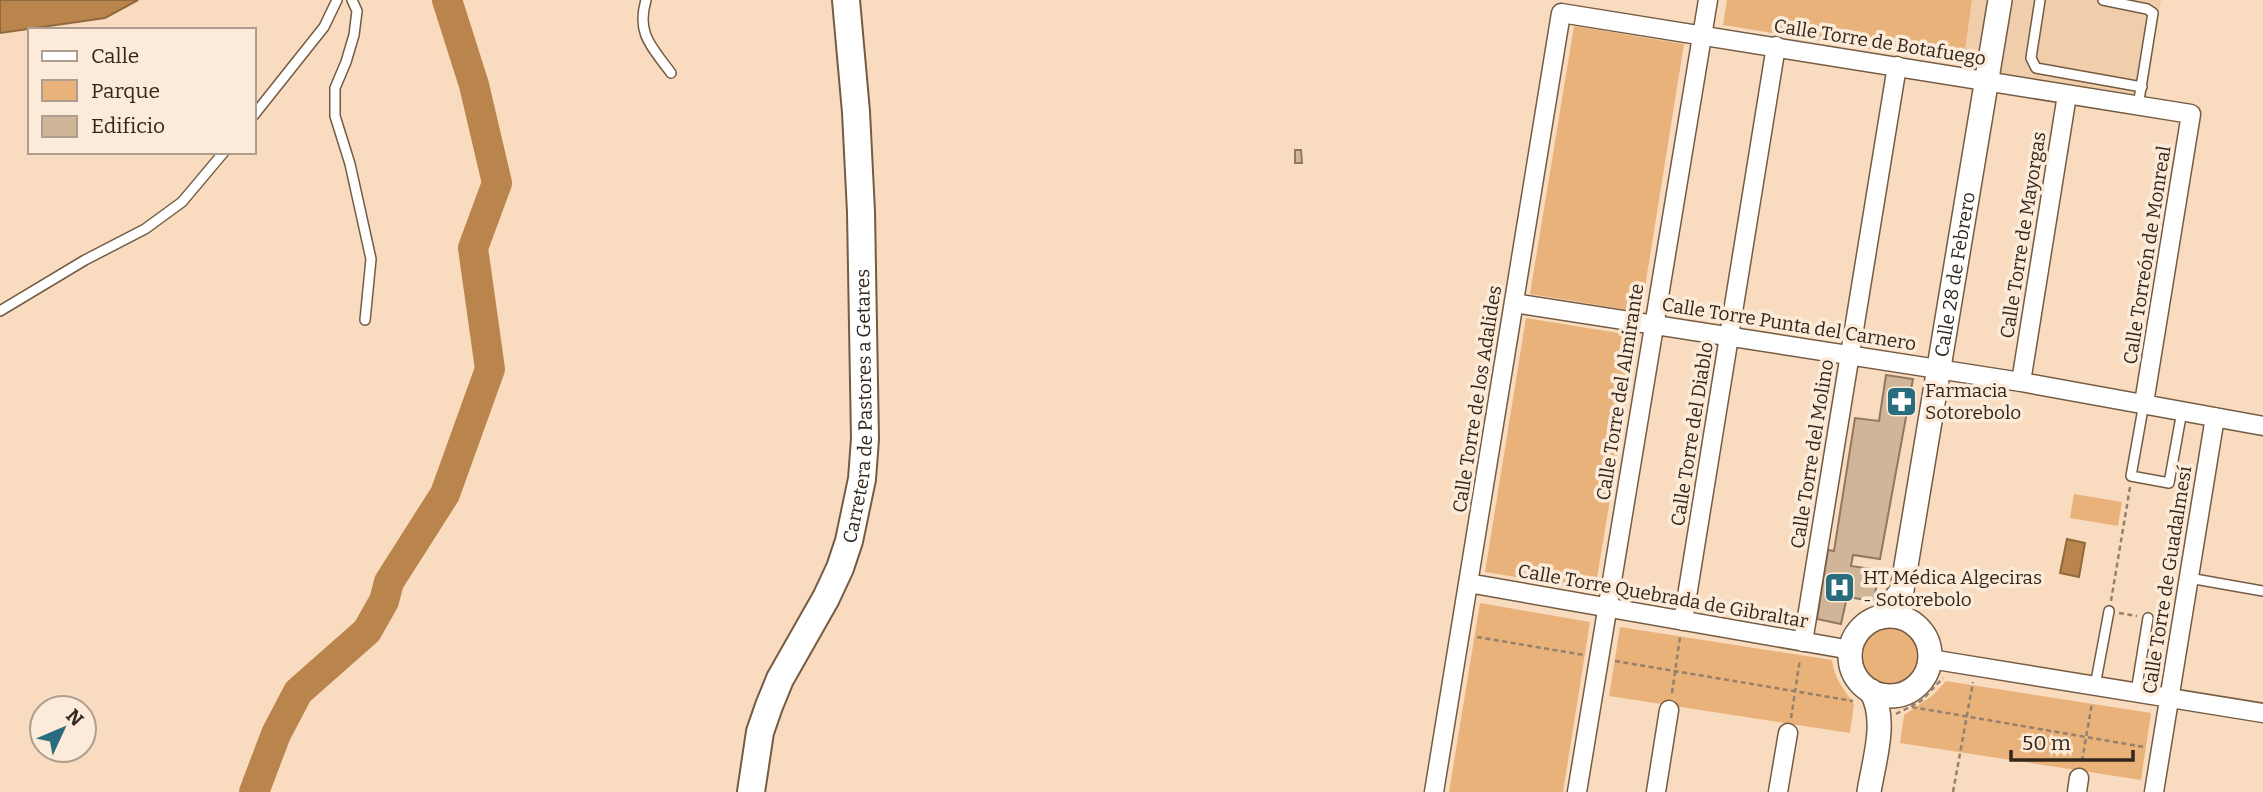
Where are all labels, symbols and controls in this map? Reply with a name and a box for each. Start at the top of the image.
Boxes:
street label: Calle Torre de Botafuego [1772,14,1988,70]
legend [28,28,256,154]
text: Calle [91,43,139,69]
text: Parque [91,78,160,104]
text: Edificio [91,113,165,139]
street label: Calle Torre de Mayorgas [1995,130,2051,340]
street label: Calle Torreón de Monreal [2118,144,2176,366]
street label: Calle 28 de Febrero [1929,190,1979,359]
street label: Carretera de Pastores a Getares [837,268,877,545]
street label: Calle Torre del Almirante [1591,282,1649,502]
street label: Calle Torre de los Adalides [1448,284,1506,514]
street label: Calle Torre Punta del Carnero [1660,293,1918,355]
street label: Calle Torre del Diablo [1666,340,1718,528]
street label: Calle Torre del Molino [1786,358,1838,550]
place label: Farmacia Sotorebolo [1925,379,2021,424]
pharmacy icon: Farmacia Sotorebolo [1885,384,1919,418]
street label: Calle Torre de Guadalmesí [2138,464,2196,696]
street label: Calle Torre Quebrada de Gibraltar [1516,559,1811,633]
place label: HT Médica Algeciras - Sotorebolo [1863,566,2042,611]
hospital icon: HT Médica Algeciras - Sotorebolo [1823,571,1857,605]
north arrow [28,694,98,764]
text: N [62,704,88,731]
scale bar [2011,718,2134,762]
text: 50 m [2022,730,2071,756]

